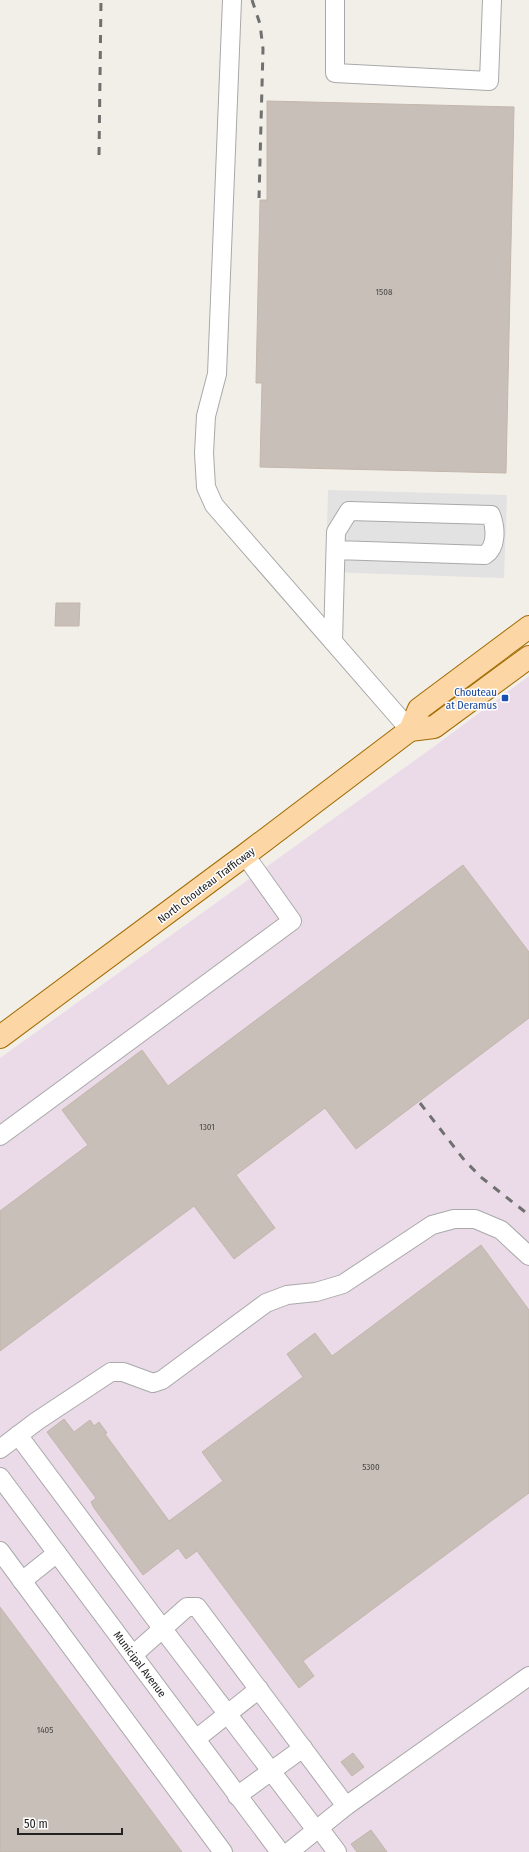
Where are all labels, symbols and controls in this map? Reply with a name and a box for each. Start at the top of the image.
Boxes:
house number: 1508 [376,287,393,297]
place label: Chouteau at Deramus [446,686,497,712]
marker: Chouteau at Deramus [500,693,510,703]
street label: North Chouteau Trafficway [155,845,258,926]
house number: 1301 [199,1122,215,1132]
house number: 5300 [362,1462,380,1472]
street label: Municipal Avenue [111,1629,169,1700]
house number: 1405 [37,1725,53,1735]
scale bar [18,1810,122,1836]
text: 50 m [24,1817,48,1831]

